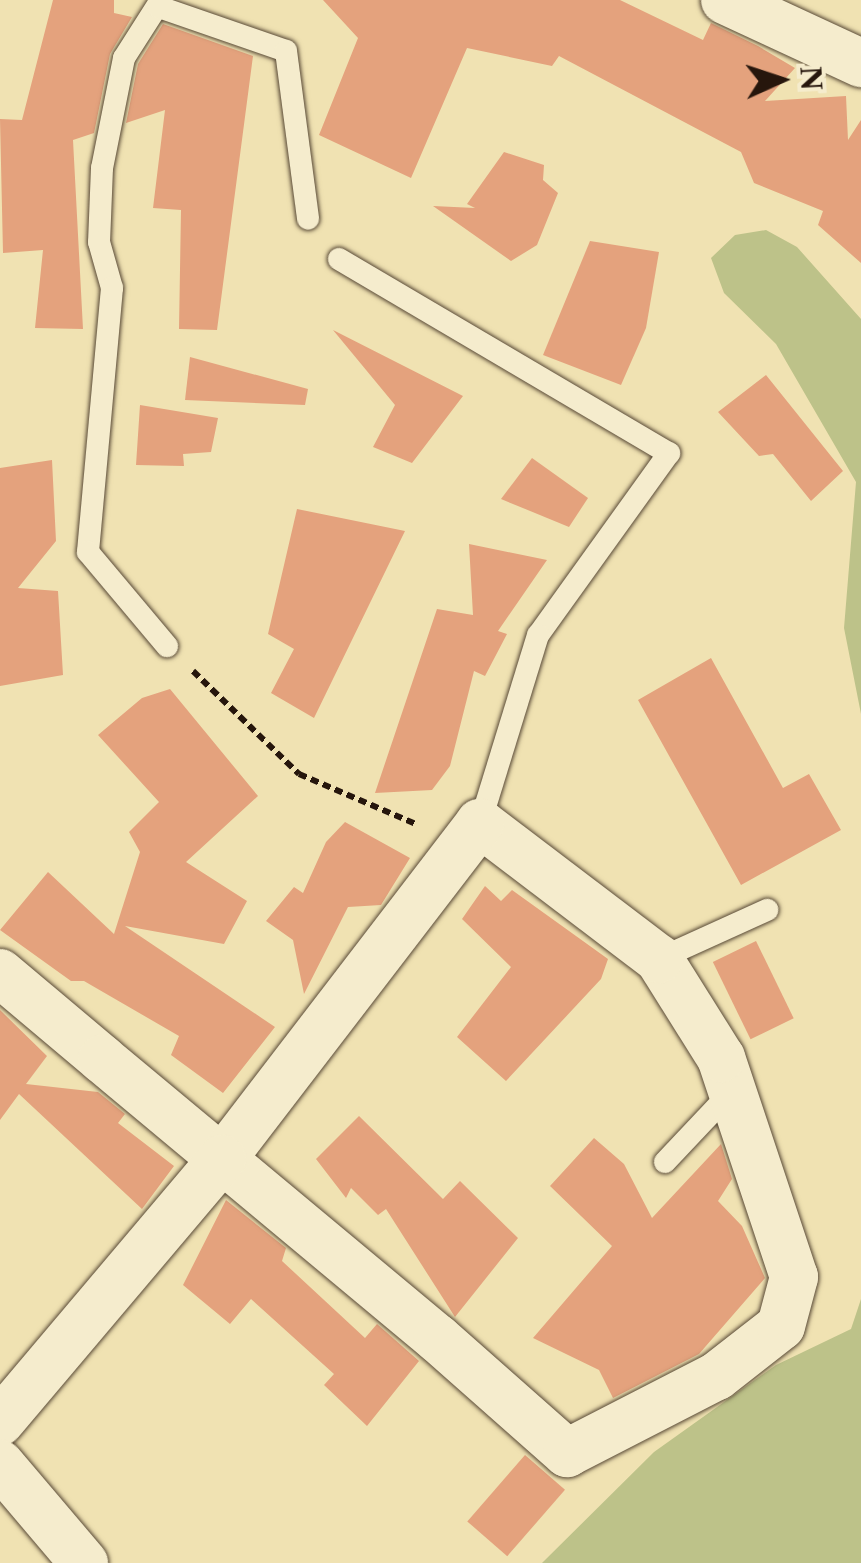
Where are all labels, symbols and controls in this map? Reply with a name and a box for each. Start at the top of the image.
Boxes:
north arrow [731,30,831,130]
text: N [793,65,829,91]

